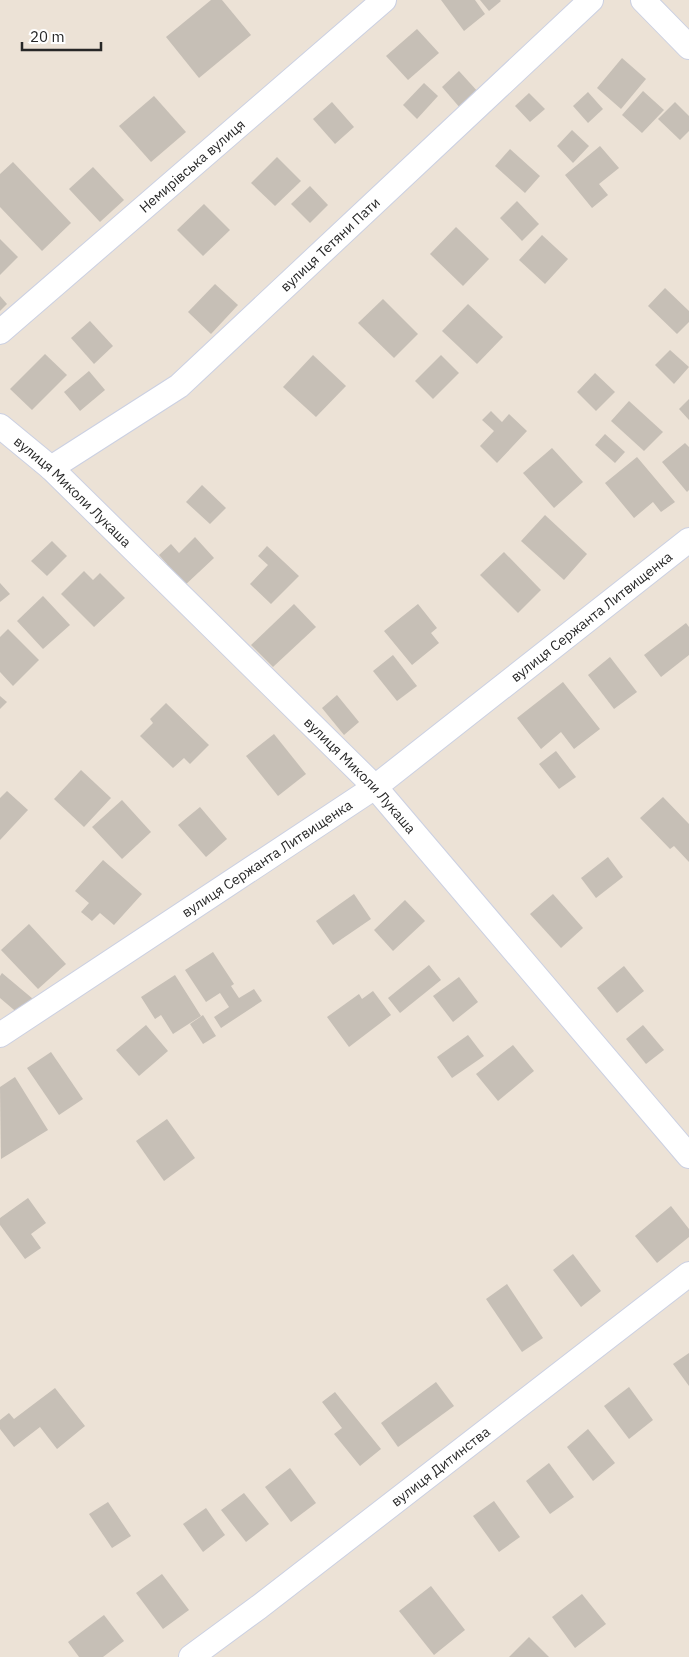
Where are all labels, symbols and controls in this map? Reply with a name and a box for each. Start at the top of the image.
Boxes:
scale bar [22,20,101,52]
text: 20 m [30,27,65,46]
street label: Немирівська вулиця [135,115,249,217]
street label: вулиця Тетяни Пати [276,193,384,295]
street label: вулиця Миколи Лукаша [10,432,135,551]
street label: вулиця Сержанта Литвищенка [507,547,676,686]
street label: вулиця Миколи Лукаша [300,713,420,838]
street label: вулиця Сержанта Литвищенка [178,795,356,921]
street label: вулиця Дитинства [387,1422,494,1510]

